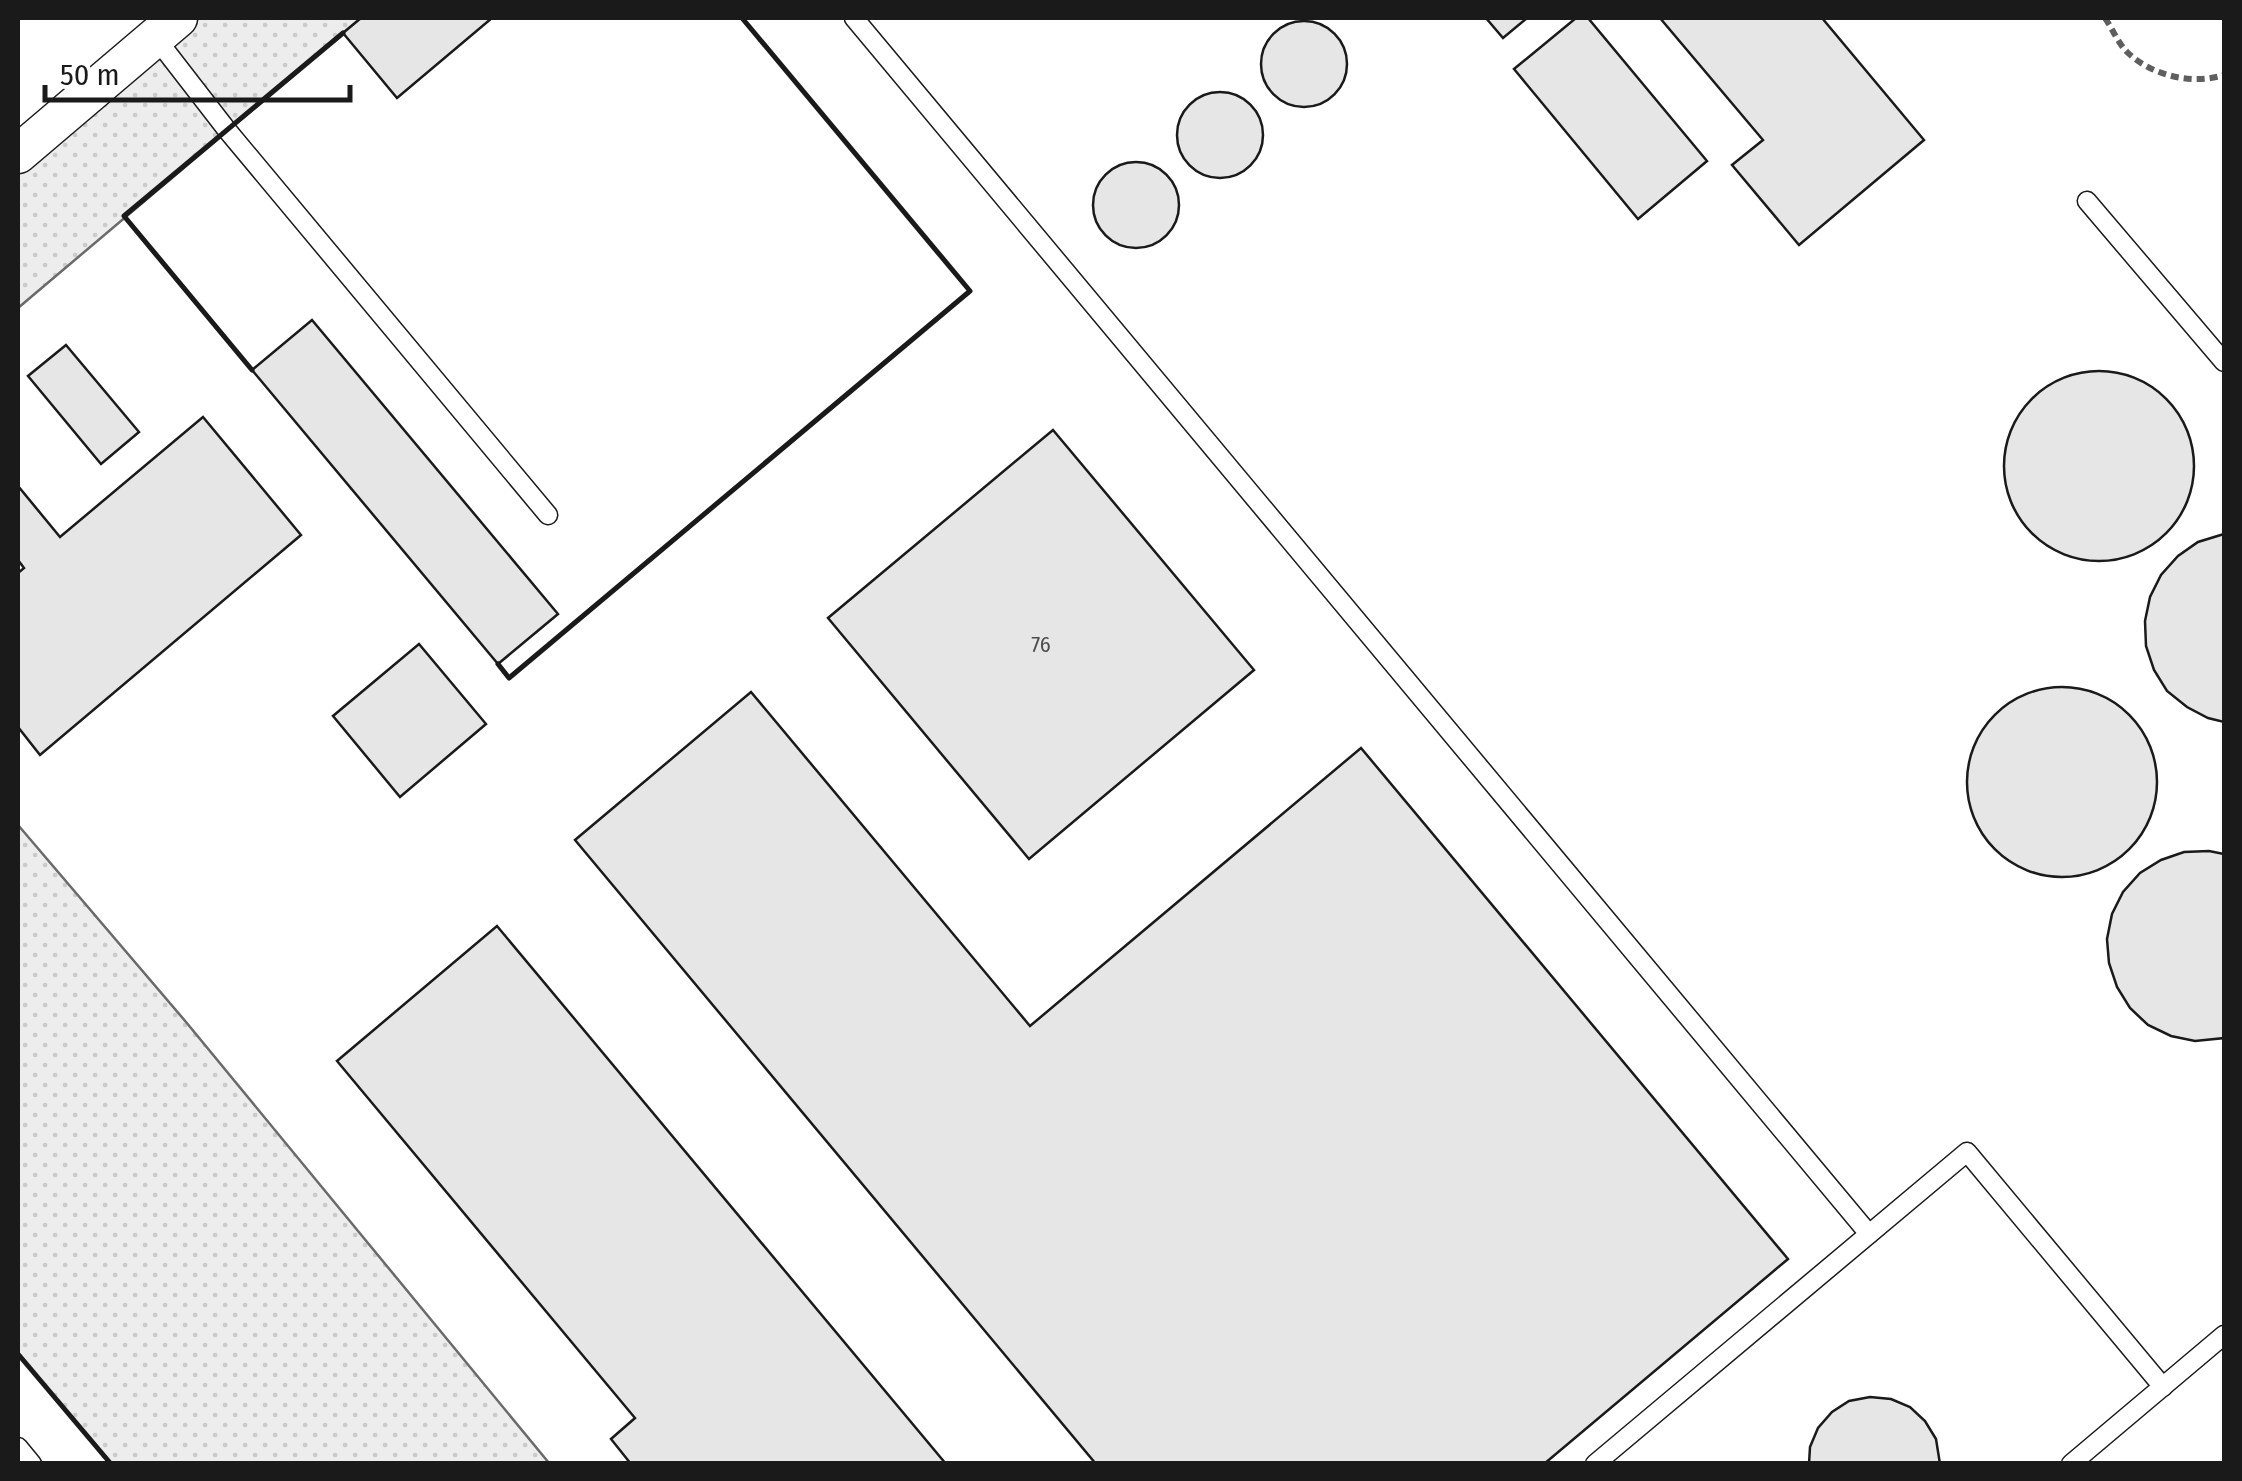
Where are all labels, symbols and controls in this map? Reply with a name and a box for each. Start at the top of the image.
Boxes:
scale bar [45,40,350,102]
text: 50 m [60,57,120,93]
house number: 76 [1031,631,1051,658]

